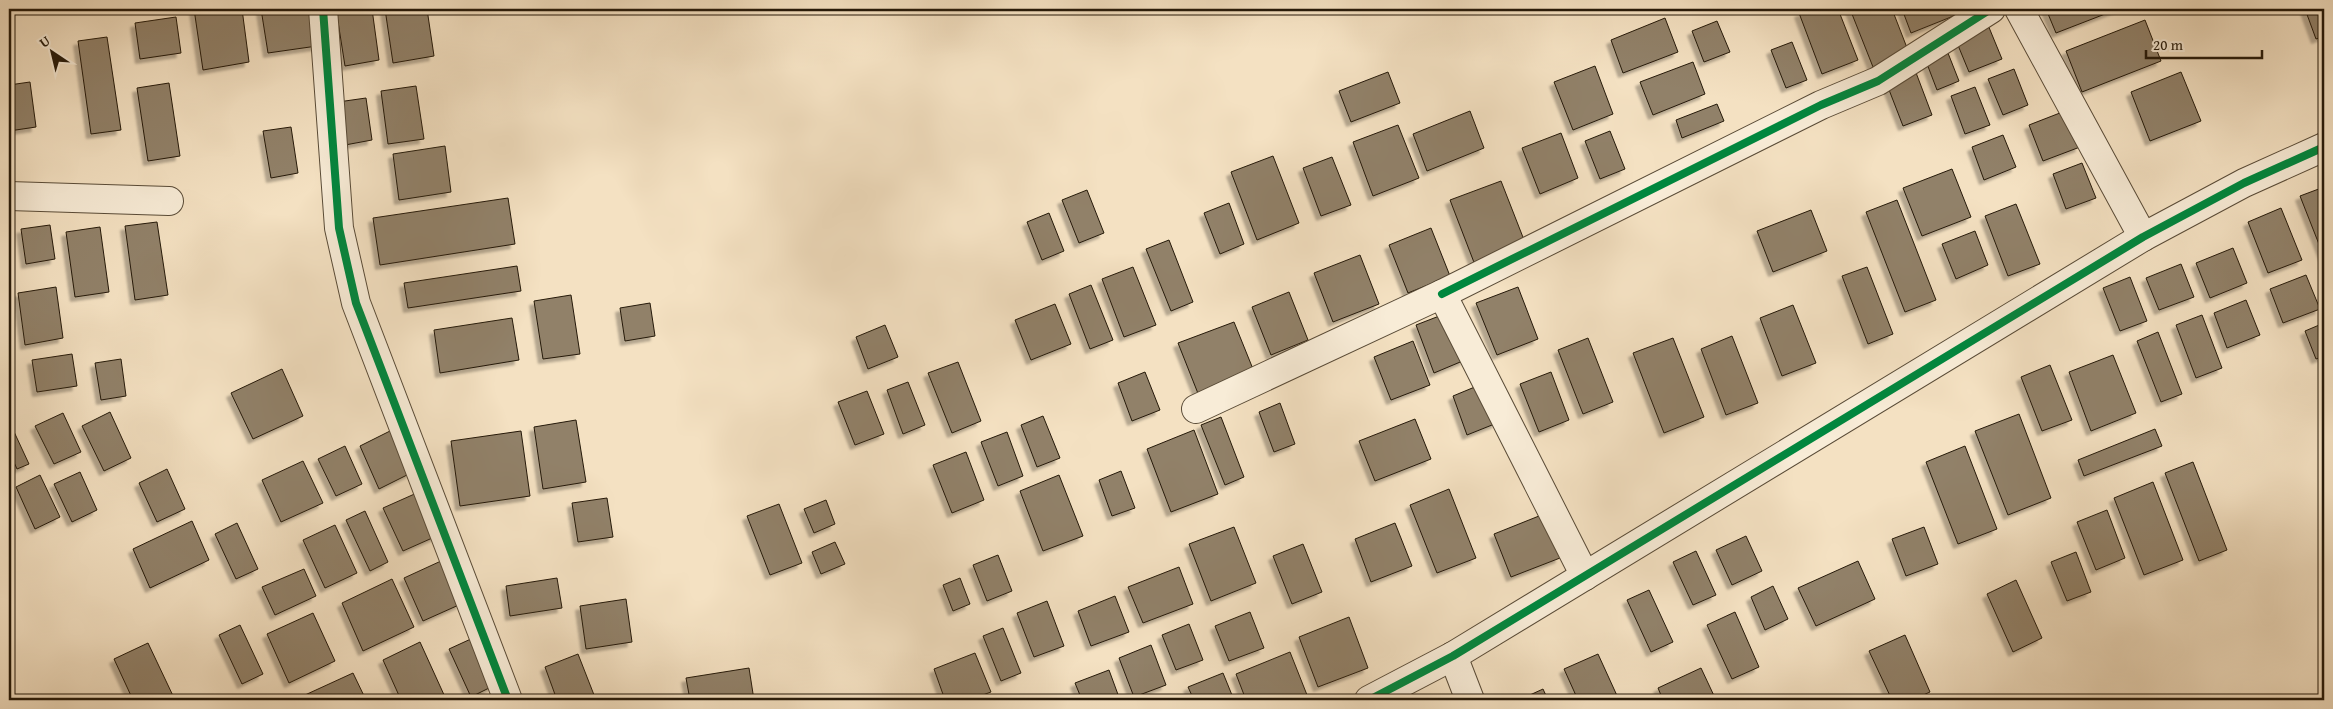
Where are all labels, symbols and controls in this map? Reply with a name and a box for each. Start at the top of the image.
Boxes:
north arrow [28,28,78,78]
scale bar [2146,28,2262,60]
text: U [35,30,55,52]
text: 20 m [2153,34,2184,55]

